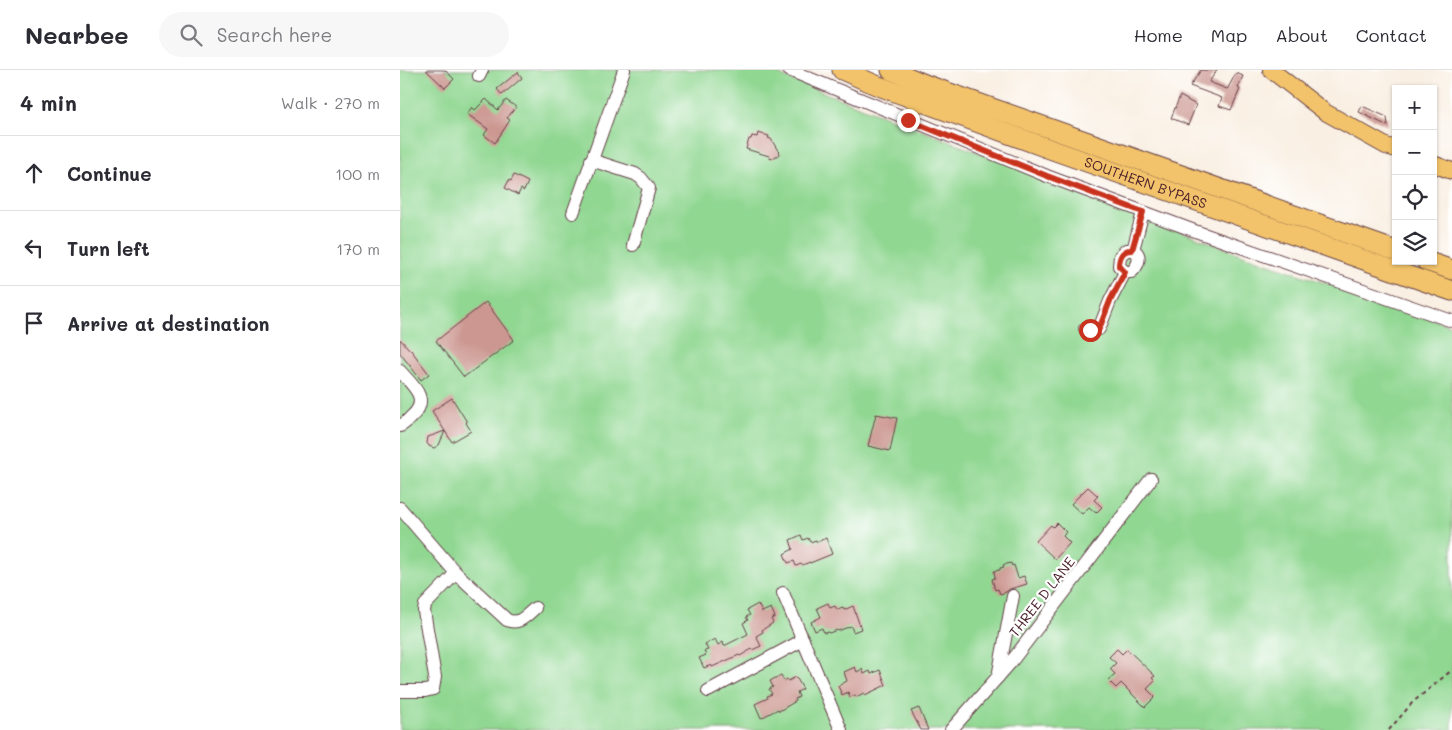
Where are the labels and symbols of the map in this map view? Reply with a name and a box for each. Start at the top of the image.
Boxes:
route end [897,109,920,132]
street label: SOUTHERN BYPASS [1082,152,1210,213]
route start [1079,319,1102,342]
street label: THREE D LANE [1004,553,1079,641]

